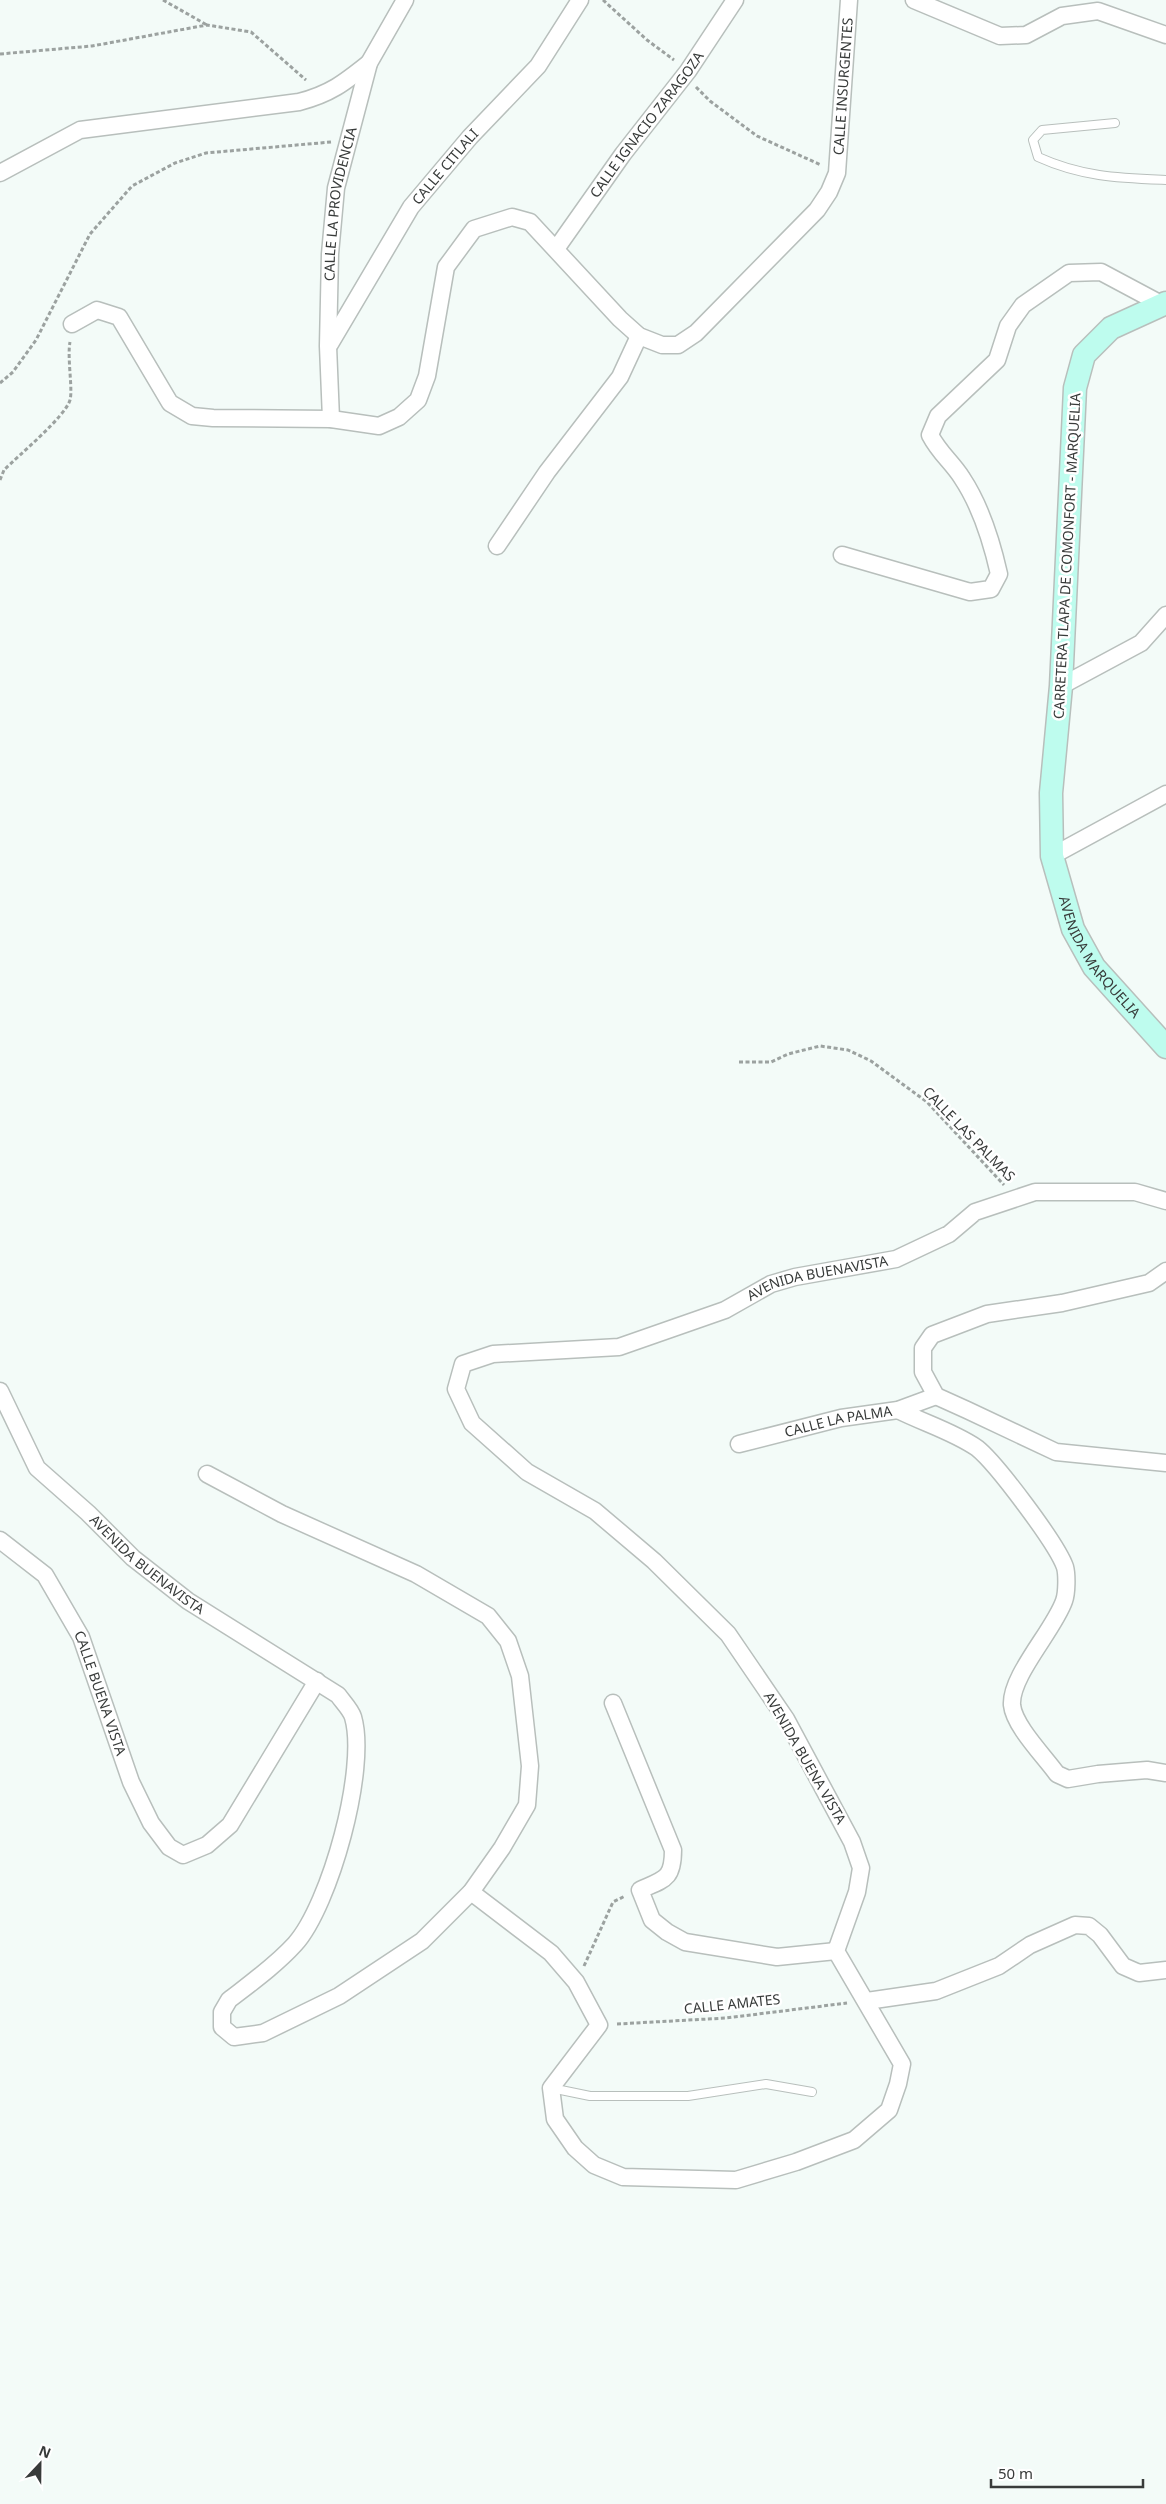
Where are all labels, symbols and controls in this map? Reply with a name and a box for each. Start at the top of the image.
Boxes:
street label: CALLE INSURGENTES [828,17,857,156]
street label: CALLE IGNACIO ZARAGOZA [585,47,708,201]
street label: CALLE CITLALI [407,124,482,208]
street label: CALLE LA PROVIDENCIA [319,125,361,281]
street label: CARRETERA TLAPA DE COMONFORT - MARQUELIA [1048,392,1085,720]
street label: AVENIDA MARQUELIA [1055,894,1145,1022]
street label: CALLE LAS PALMAS [919,1082,1020,1185]
street label: AVENIDA BUENAVISTA [743,1251,889,1305]
street label: CALLE LA PALMA [782,1401,893,1441]
street label: AVENIDA BUENAVISTA [86,1510,208,1618]
street label: CALLE BUENA VISTA [70,1627,131,1758]
street label: AVENIDA BUENA VISTA [760,1688,851,1827]
street label: CALLE AMATES [683,1989,781,2018]
north arrow [15,2439,65,2489]
text: N [36,2441,54,2462]
scale bar [991,2456,1144,2488]
text: 50 m [998,2463,1033,2483]

